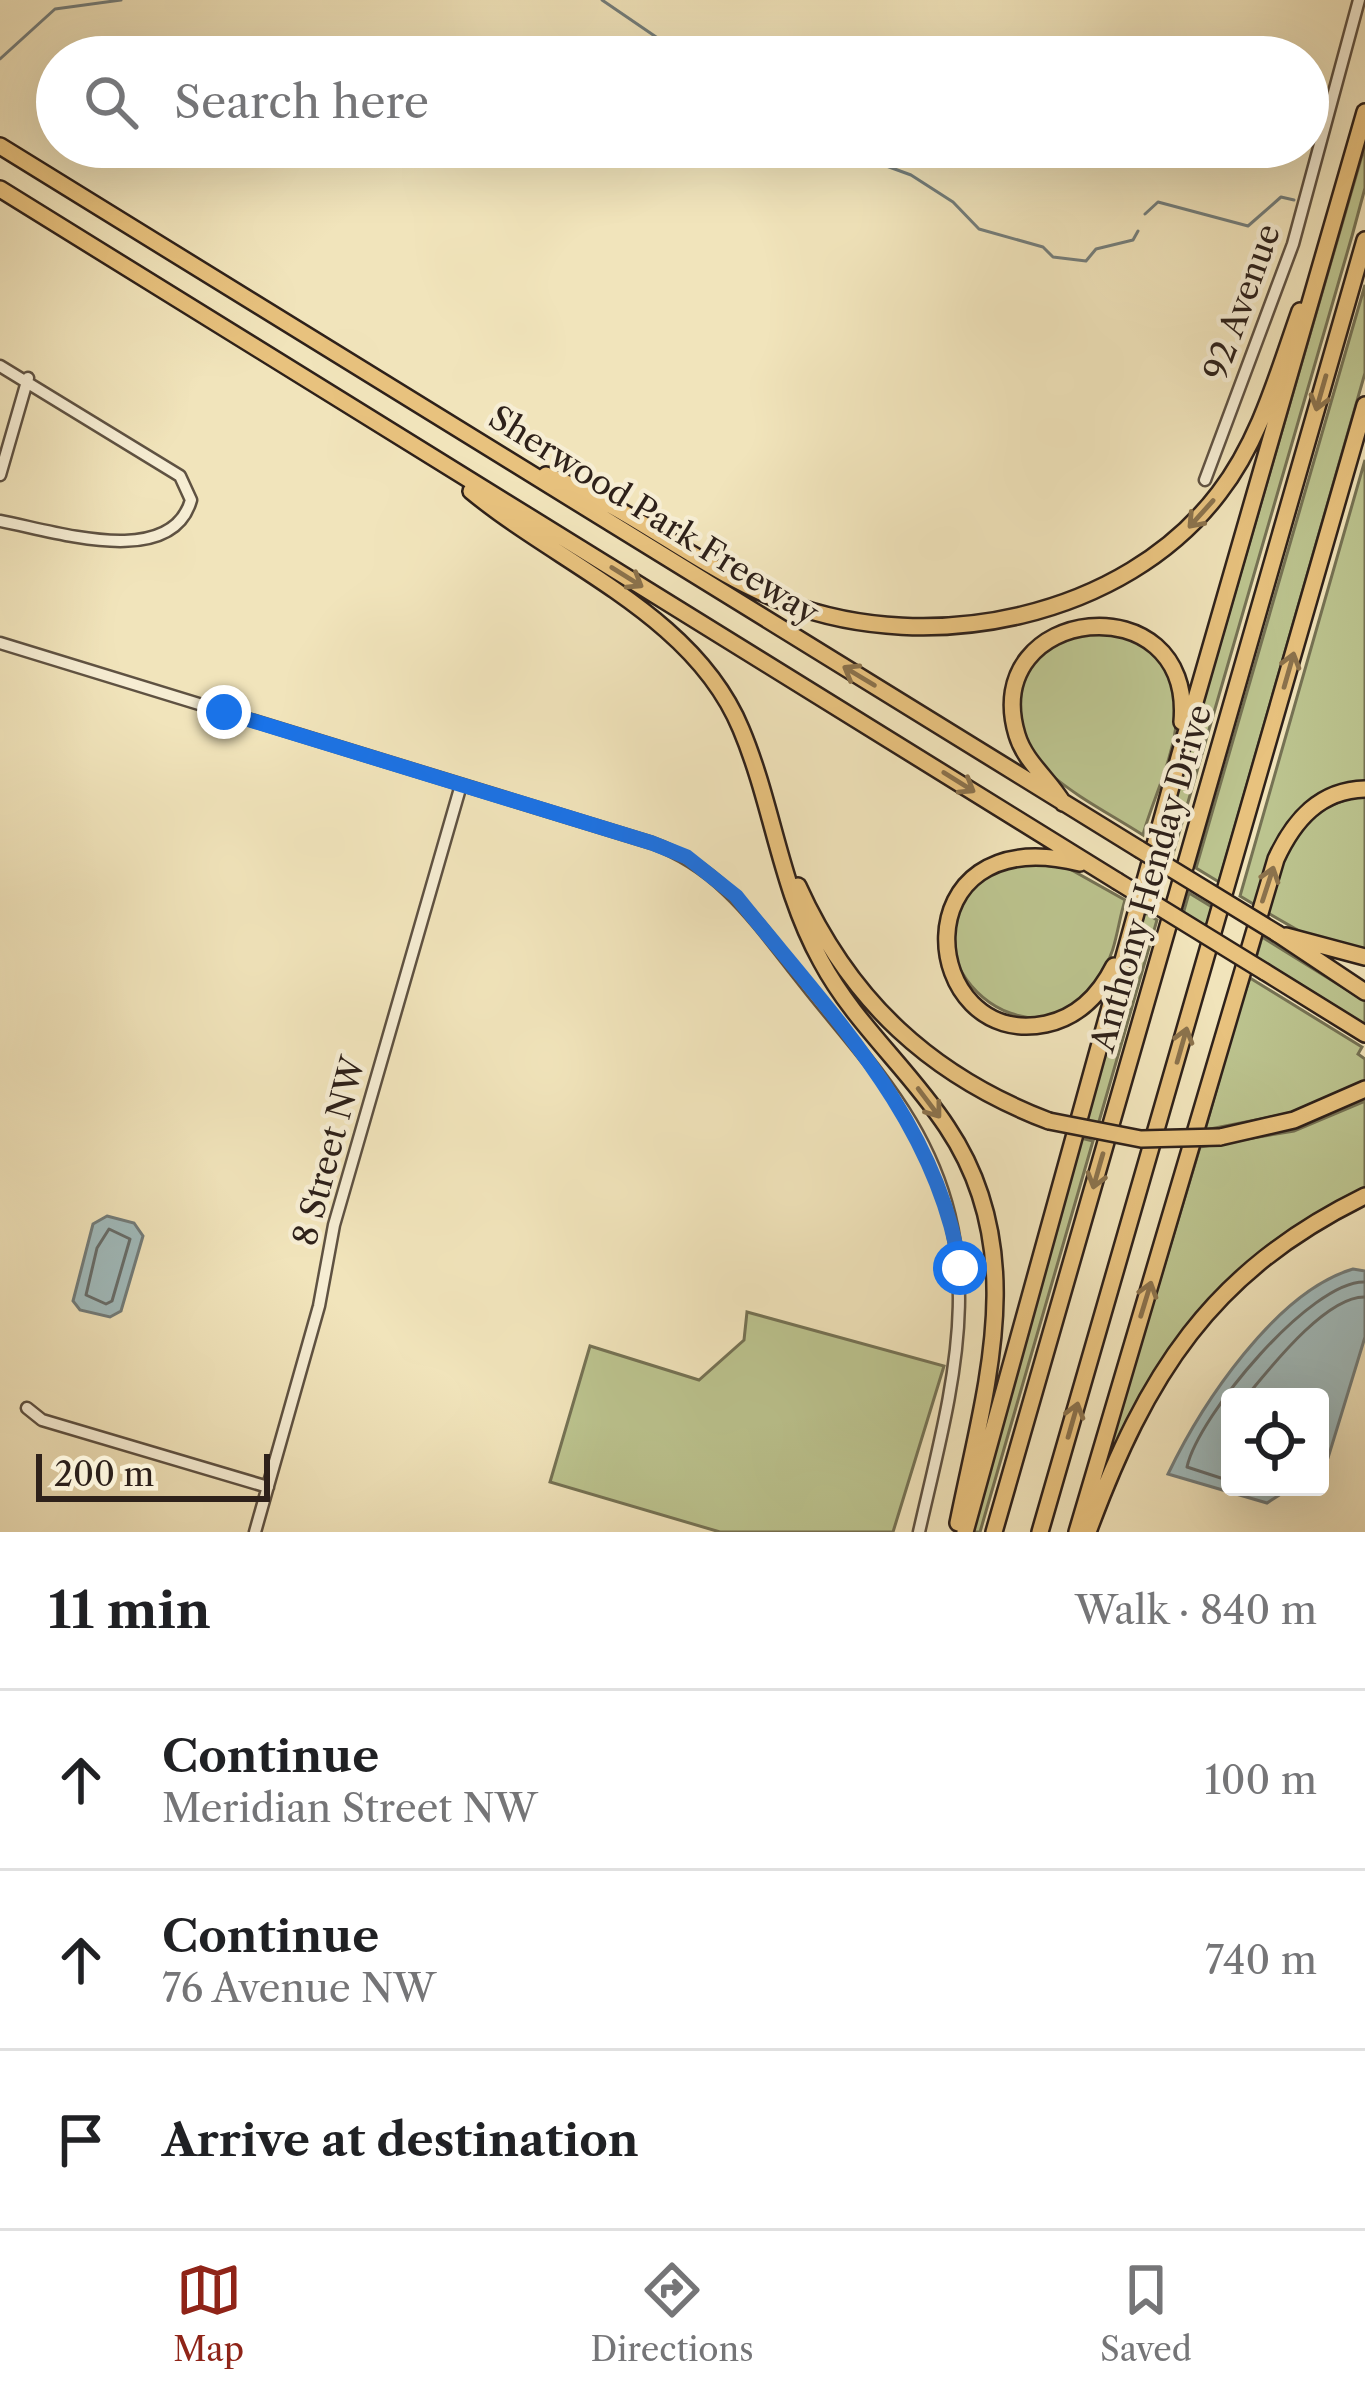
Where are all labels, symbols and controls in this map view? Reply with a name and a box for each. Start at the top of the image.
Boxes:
search box [36,36,1329,168]
icon: search [78,69,144,135]
text: Search here [174,74,429,130]
street label: 92 Avenue [1195,218,1289,386]
one-way arrow [1309,373,1331,411]
street label: Sherwood Park Freeway [482,397,827,634]
one-way arrow [1188,498,1215,528]
one-way arrow [610,565,644,589]
one-way arrow [1279,652,1301,690]
one-way arrow [843,664,877,688]
route end [197,685,251,739]
street label: Anthony Henday Drive [1082,700,1220,1057]
one-way arrow [941,770,975,794]
one-way arrow [1258,866,1280,904]
one-way arrow [1172,1027,1194,1065]
street label: 8 Street NW [284,1051,374,1250]
one-way arrow [916,1086,942,1119]
one-way arrow [1086,1151,1108,1189]
route start [933,1241,987,1295]
one-way arrow [1136,1281,1158,1319]
map controls [1221,1388,1329,1496]
button: locate [1221,1388,1329,1496]
one-way arrow [1063,1401,1085,1439]
scale bar [36,1448,270,1501]
text: 200 m [54,1454,154,1495]
text: 11 min [48,1579,211,1641]
text: Walk · 840 m [1075,1586,1317,1634]
text: Continue [162,1728,379,1784]
icon: ahead [48,1747,114,1813]
text: 100 m [1204,1756,1317,1804]
text: Meridian Street NW [162,1784,537,1832]
text: Continue [162,1908,379,1964]
icon: ahead [48,1927,114,1993]
text: 740 m [1205,1936,1317,1984]
text: 76 Avenue NW [162,1964,436,2012]
icon: arrive [48,2107,114,2173]
text: Arrive at destination [162,2112,639,2168]
tab: Map [173,2257,244,2370]
tab: Directions [591,2257,754,2370]
tab: Saved [1100,2257,1192,2370]

